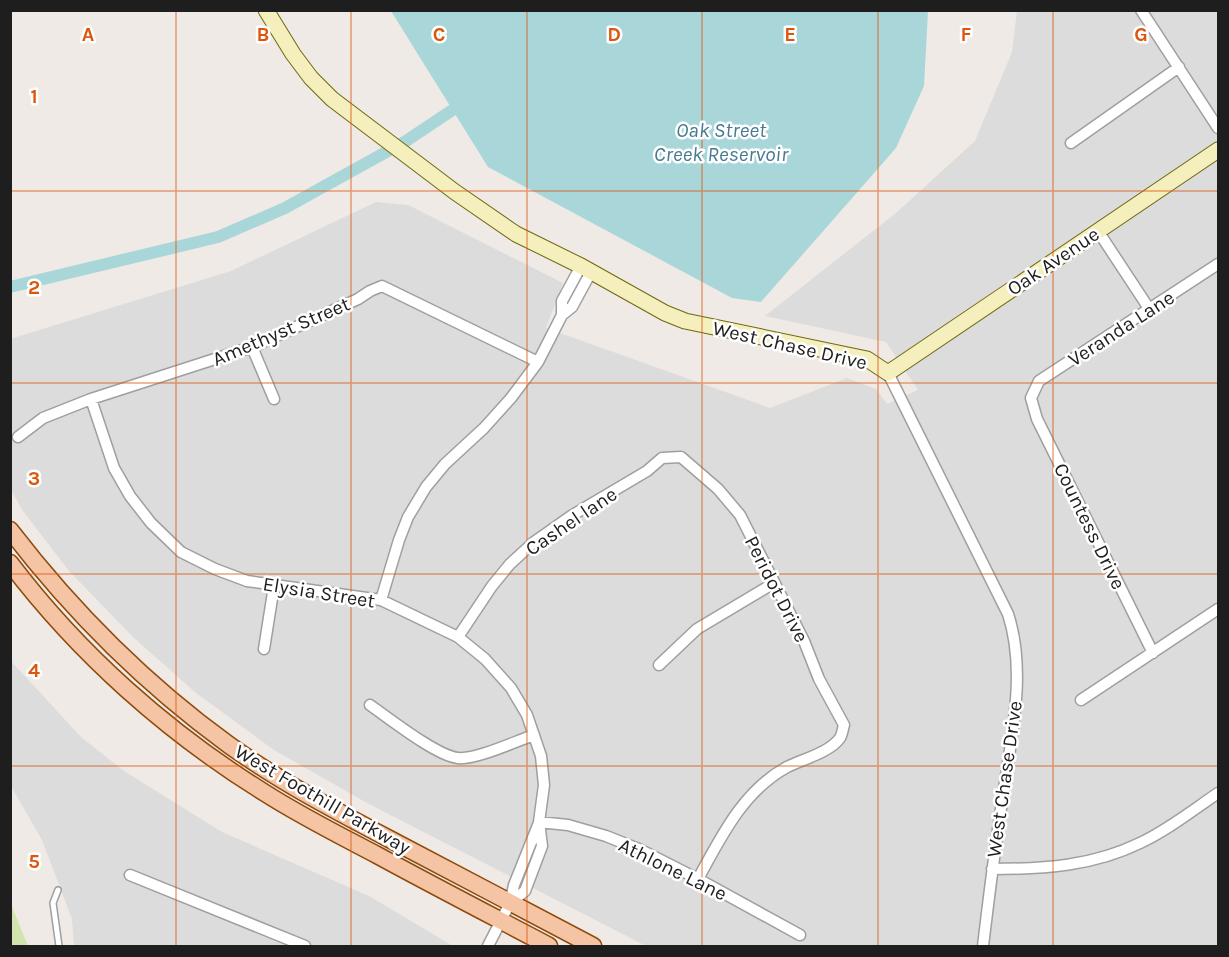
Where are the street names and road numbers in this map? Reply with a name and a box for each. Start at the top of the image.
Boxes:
street label: Oak Avenue [1003,222,1104,301]
street label: Veranda Lane [1064,286,1178,371]
street label: Amethyst Street [209,292,354,371]
street label: West Chase Drive [710,317,869,374]
street label: Countess Drive [1049,459,1130,593]
street label: Cashel lane [521,482,621,560]
street label: Peridot Drive [740,532,813,646]
street label: Elysia Street [261,572,377,613]
street label: West Chase Drive [982,699,1027,859]
street label: West Foothill Parkway [231,740,415,859]
street label: Athlone Lane [615,833,731,906]

